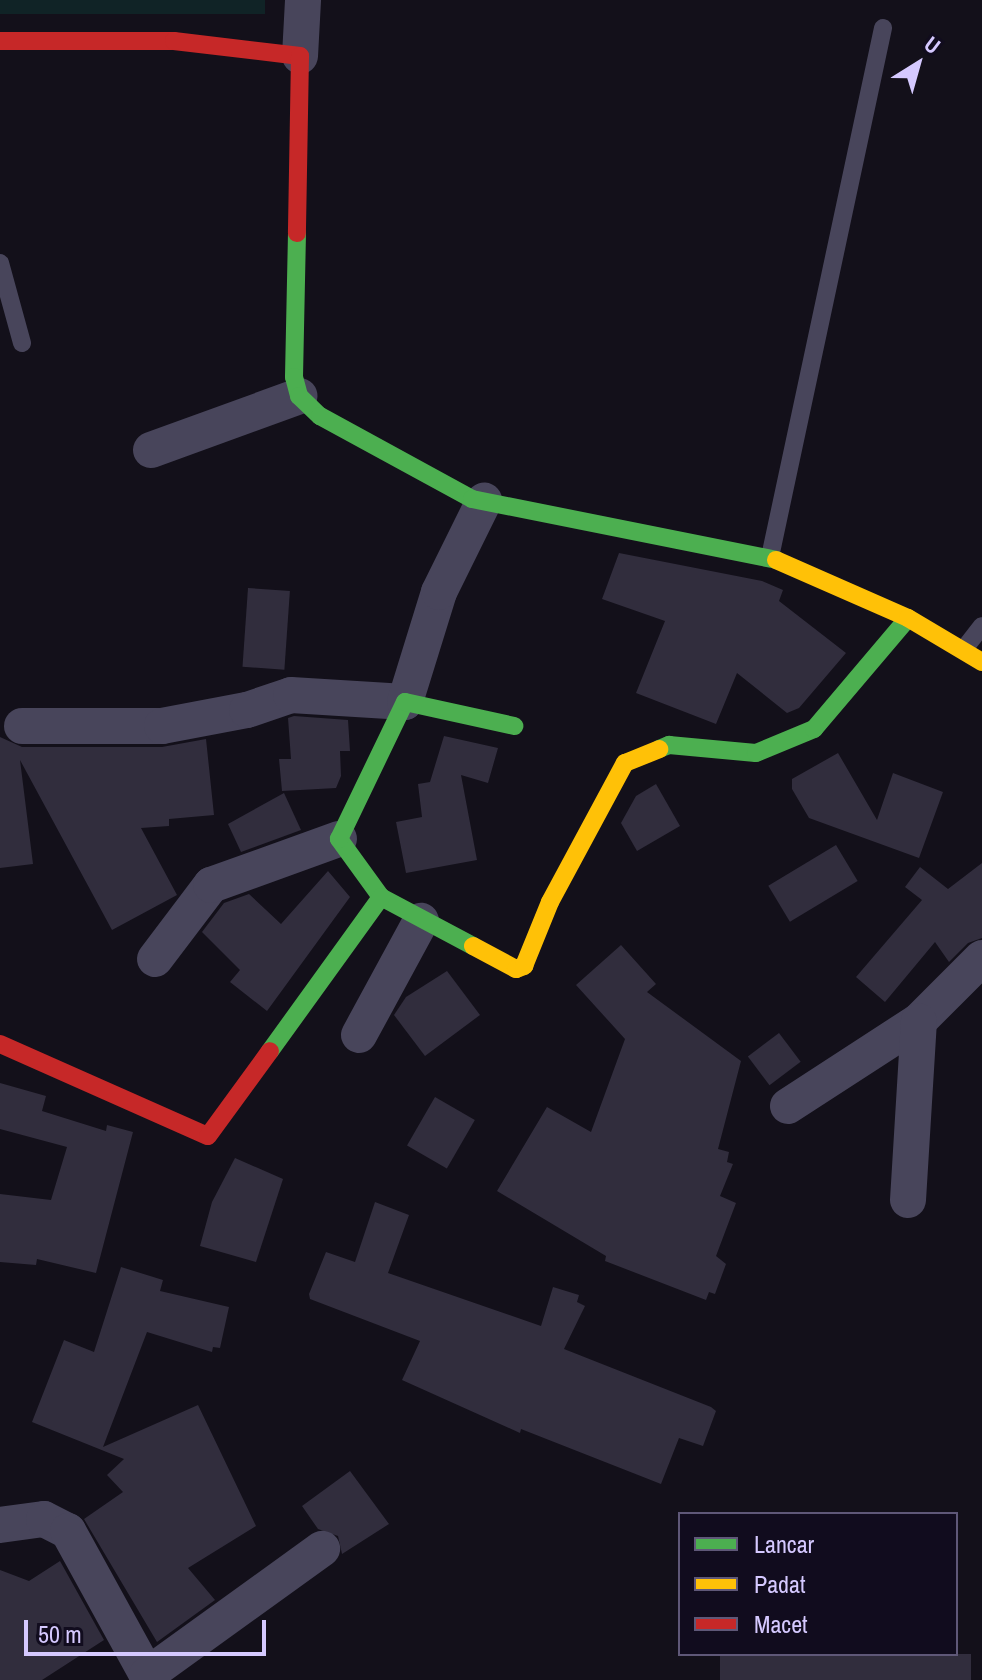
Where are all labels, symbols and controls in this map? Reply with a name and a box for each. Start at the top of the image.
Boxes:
north arrow [878,24,958,104]
text: U [918,29,947,61]
legend [678,1512,958,1656]
text: Lancar [754,1528,814,1560]
text: Padat [754,1568,805,1600]
scale bar [28,1604,270,1654]
text: Macet [754,1608,808,1640]
text: 50 m [38,1618,82,1650]

